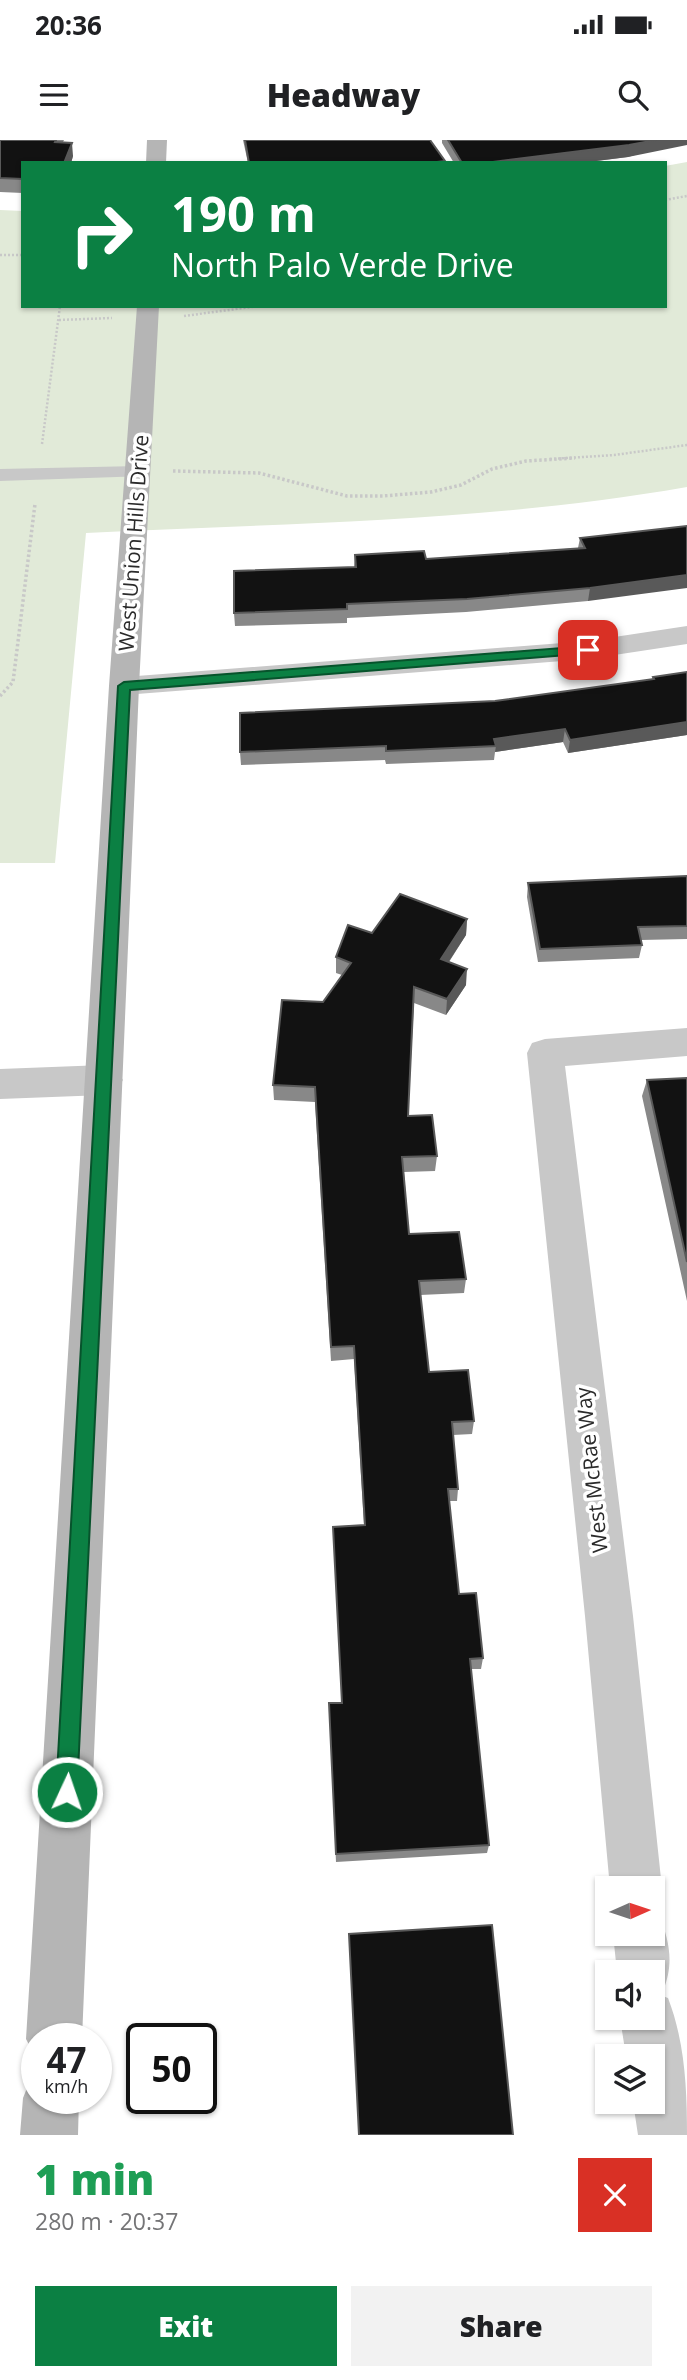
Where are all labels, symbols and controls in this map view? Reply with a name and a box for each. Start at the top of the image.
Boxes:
text: 20:36 [35,7,102,43]
text: Headway [267,73,420,116]
icon: menu [35,76,73,114]
icon: search [614,76,652,114]
text: 190 m [171,180,316,246]
icon: right [56,189,147,280]
text: North Palo Verde Drive [171,243,514,286]
street label: West Union Hills Drive [111,434,155,652]
pin [558,620,618,680]
icon: arrive [569,631,607,669]
street label: West McRae Way [568,1385,614,1554]
position arrow [30,1755,104,1829]
north arrow [595,1876,665,1946]
map controls [595,1876,665,2114]
button: sound [595,1960,665,2030]
speed limit sign: 50 [126,2023,217,2114]
text: 47 [46,2036,87,2083]
button: layers [595,2044,665,2114]
text: km/h [45,2074,88,2098]
text: 1 min [35,2150,154,2207]
button: close [578,2158,652,2232]
text: 280 m · 20:37 [35,2205,178,2237]
button: Exit [35,2286,337,2366]
button: Share [351,2286,652,2366]

